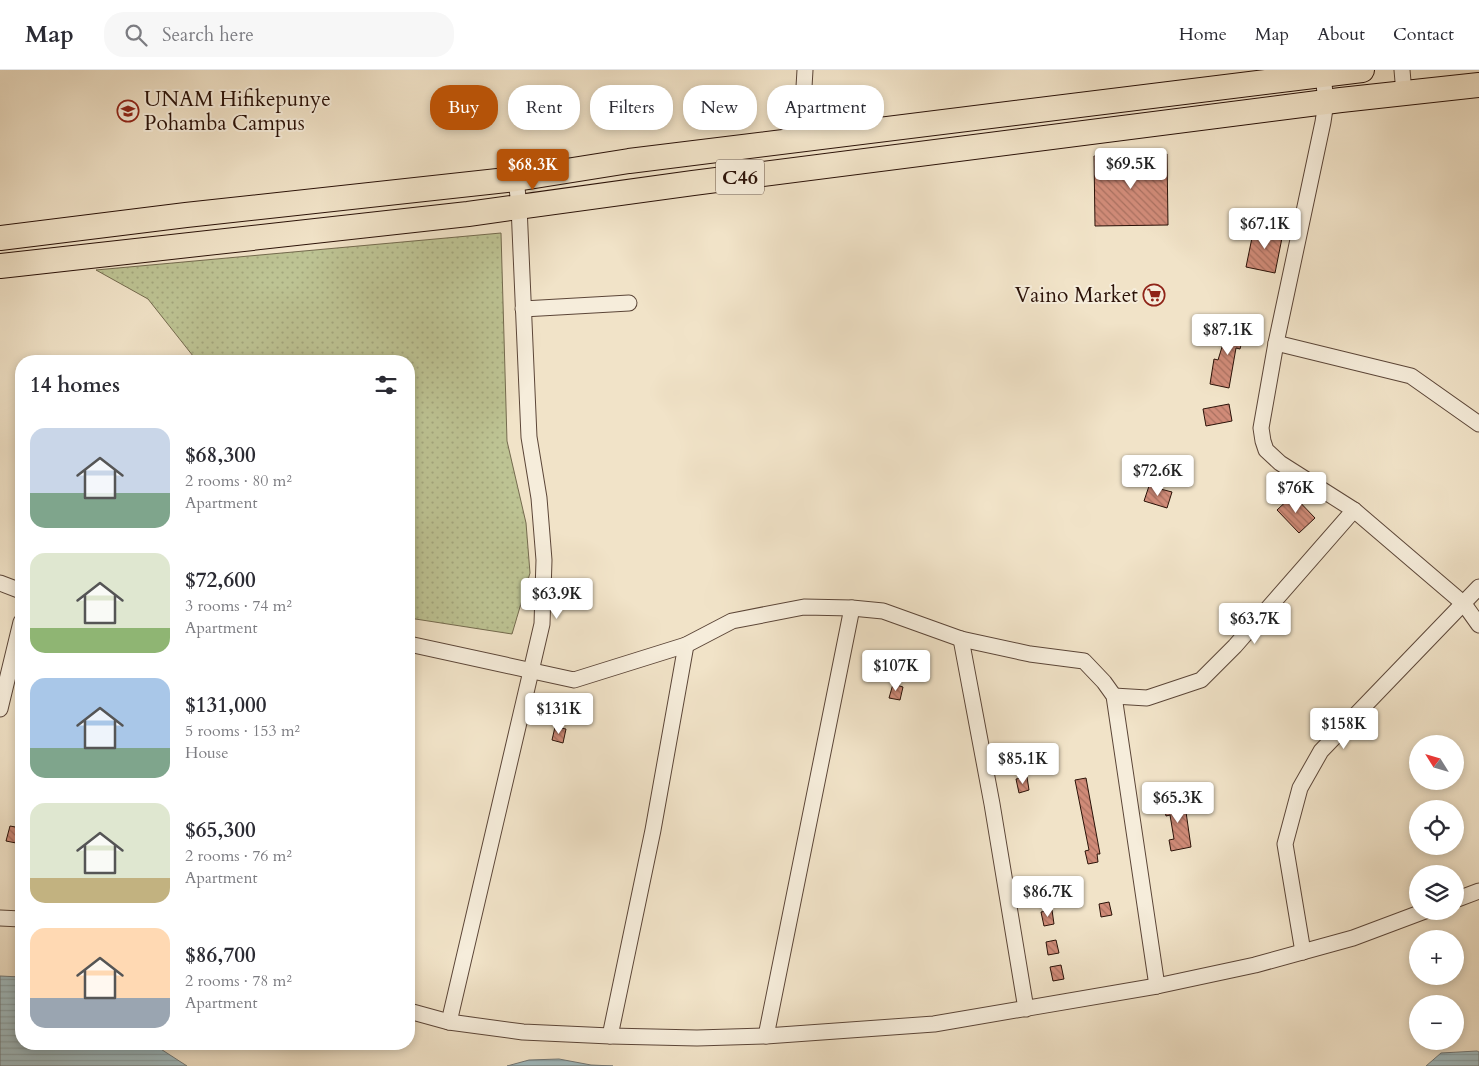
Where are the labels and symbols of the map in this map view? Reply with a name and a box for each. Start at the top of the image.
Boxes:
place label: UNAM Hifikepunye Pohamba Campus [144,85,331,138]
school or university icon: UNAM Hifikepunye Pohamba Campus [116,99,140,123]
pin: $68.3K [492,148,574,191]
pin: $69.5K [1090,148,1172,190]
road number: C46 [716,160,764,194]
pin: $67.1K [1224,208,1306,250]
place label: Vaino Market [1015,281,1138,310]
supermarket icon: Vaino Market [1142,283,1166,307]
pin: $87.1K [1187,314,1269,356]
pin: $72.6K [1117,454,1199,497]
pin: $76K [1266,472,1326,514]
pin: $63.9K [516,578,598,620]
pin: $63.7K [1214,602,1296,645]
pin: $107K [861,650,931,692]
pin: $131K [524,692,594,735]
pin: $158K [1309,708,1379,750]
north arrow [1409,735,1464,790]
pin: $85.1K [982,742,1064,785]
pin: $65.3K [1137,782,1219,824]
pin: $86.7K [1007,876,1089,918]

